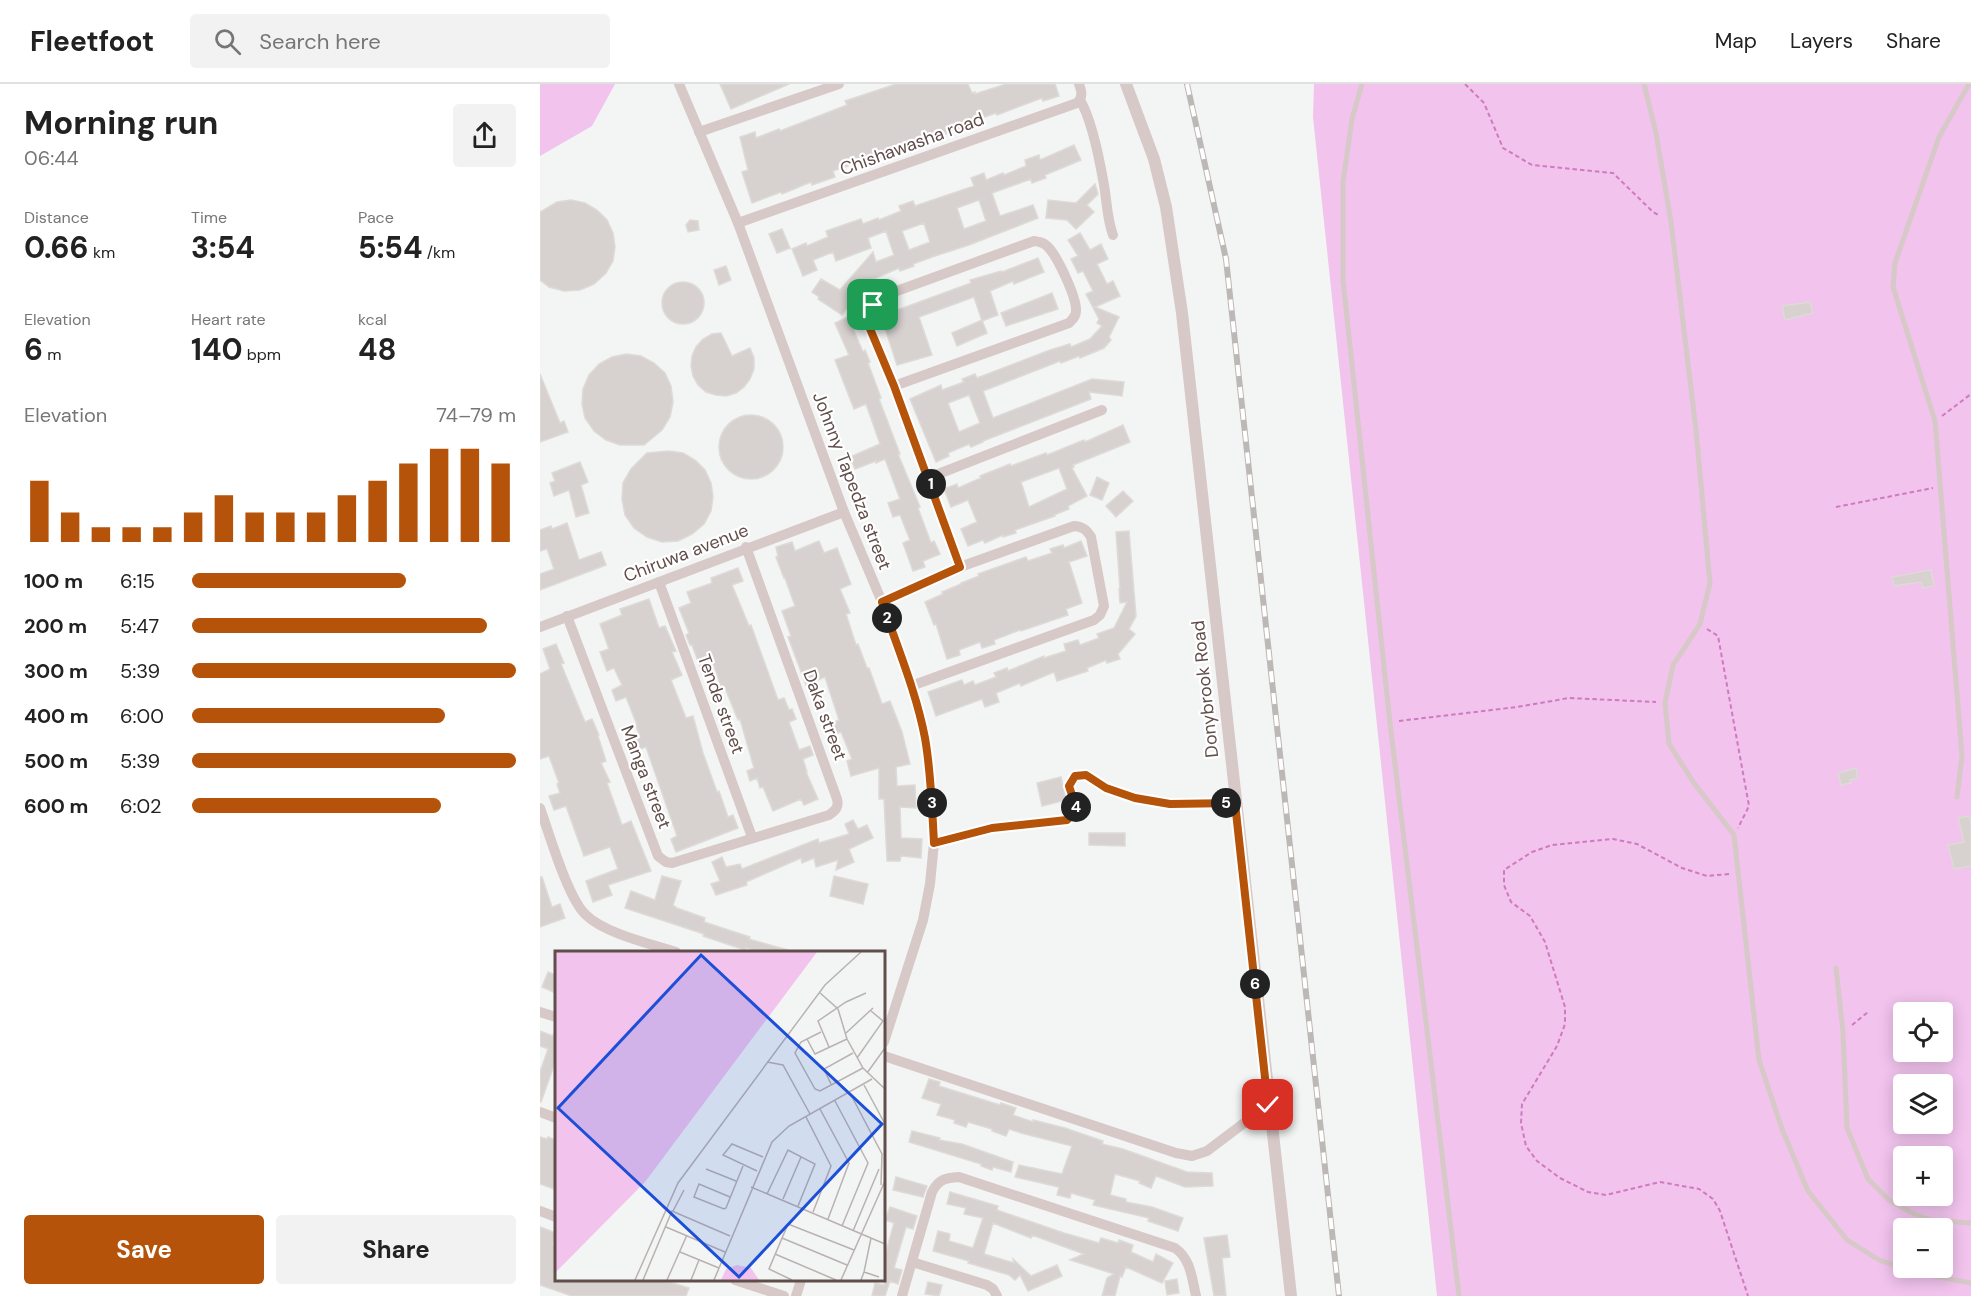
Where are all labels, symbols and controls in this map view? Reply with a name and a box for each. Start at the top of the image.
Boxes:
search box [190,14,610,68]
text: Fleetfoot [30,23,154,60]
icon: search [211,25,244,58]
text: Search here [259,27,381,56]
text: Map [1715,27,1757,55]
text: Layers [1790,27,1853,55]
text: Share [1886,27,1941,55]
text: Morning run [24,101,218,144]
button: share [453,104,516,167]
street label: Chishawasha road [837,107,987,181]
text: 06:44 [24,145,79,171]
text: Distance [24,207,89,228]
text: Time [191,207,227,228]
text: Pace [358,207,394,228]
text: 0.66 [24,228,89,267]
text: 3:54 [191,228,255,267]
text: 5:54 [358,228,422,267]
text: km [89,242,115,263]
text: /km [422,242,455,263]
pin [847,279,898,330]
icon: arrive [856,288,889,321]
text: Elevation [24,309,91,330]
text: Heart rate [191,309,266,330]
text: kcal [358,309,387,330]
text: 6 [24,330,43,369]
text: 140 [191,330,243,369]
text: 48 [358,330,397,369]
text: m [43,344,62,365]
text: bpm [243,344,281,365]
street label: Johnny Tapedza street [807,389,897,573]
text: Elevation [24,402,107,428]
text: 74–79 m [436,402,516,428]
pin: 1 [916,469,946,499]
text: 1 [928,473,934,494]
street label: Chiruwa avenue [620,518,752,588]
text: 100 m [24,568,83,594]
text: 6:15 [120,568,155,594]
pin: 2 [872,603,902,633]
text: 2 [882,607,892,628]
text: 200 m [24,613,87,639]
text: 5:47 [120,613,159,639]
street label: Donybrook Road [1186,619,1224,759]
street label: Tende street [692,651,750,757]
text: 300 m [24,658,88,684]
text: 5:39 [120,658,160,684]
street label: Daka street [797,666,853,764]
text: 400 m [24,703,89,729]
text: 6:00 [120,703,164,729]
street label: Manga street [615,722,677,832]
text: 500 m [24,748,88,774]
text: 5:39 [120,748,160,774]
pin: 3 [917,788,947,818]
pin: 5 [1211,788,1241,818]
text: 3 [927,792,937,813]
pin: 4 [1061,792,1091,822]
text: 5 [1221,792,1231,813]
text: 600 m [24,793,88,819]
text: 6:02 [120,793,162,819]
text: 4 [1071,796,1081,817]
inset map [555,951,885,1281]
pin: 6 [1240,969,1270,999]
text: 6 [1250,973,1260,994]
map controls [1893,1002,1953,1278]
button: locate [1893,1002,1953,1062]
button: layers [1893,1074,1953,1134]
pin [1242,1079,1293,1130]
icon: check [1251,1088,1284,1121]
button: + [1893,1146,1953,1206]
button: Save [24,1215,264,1284]
button: Share [276,1215,516,1284]
button: − [1893,1218,1953,1278]

